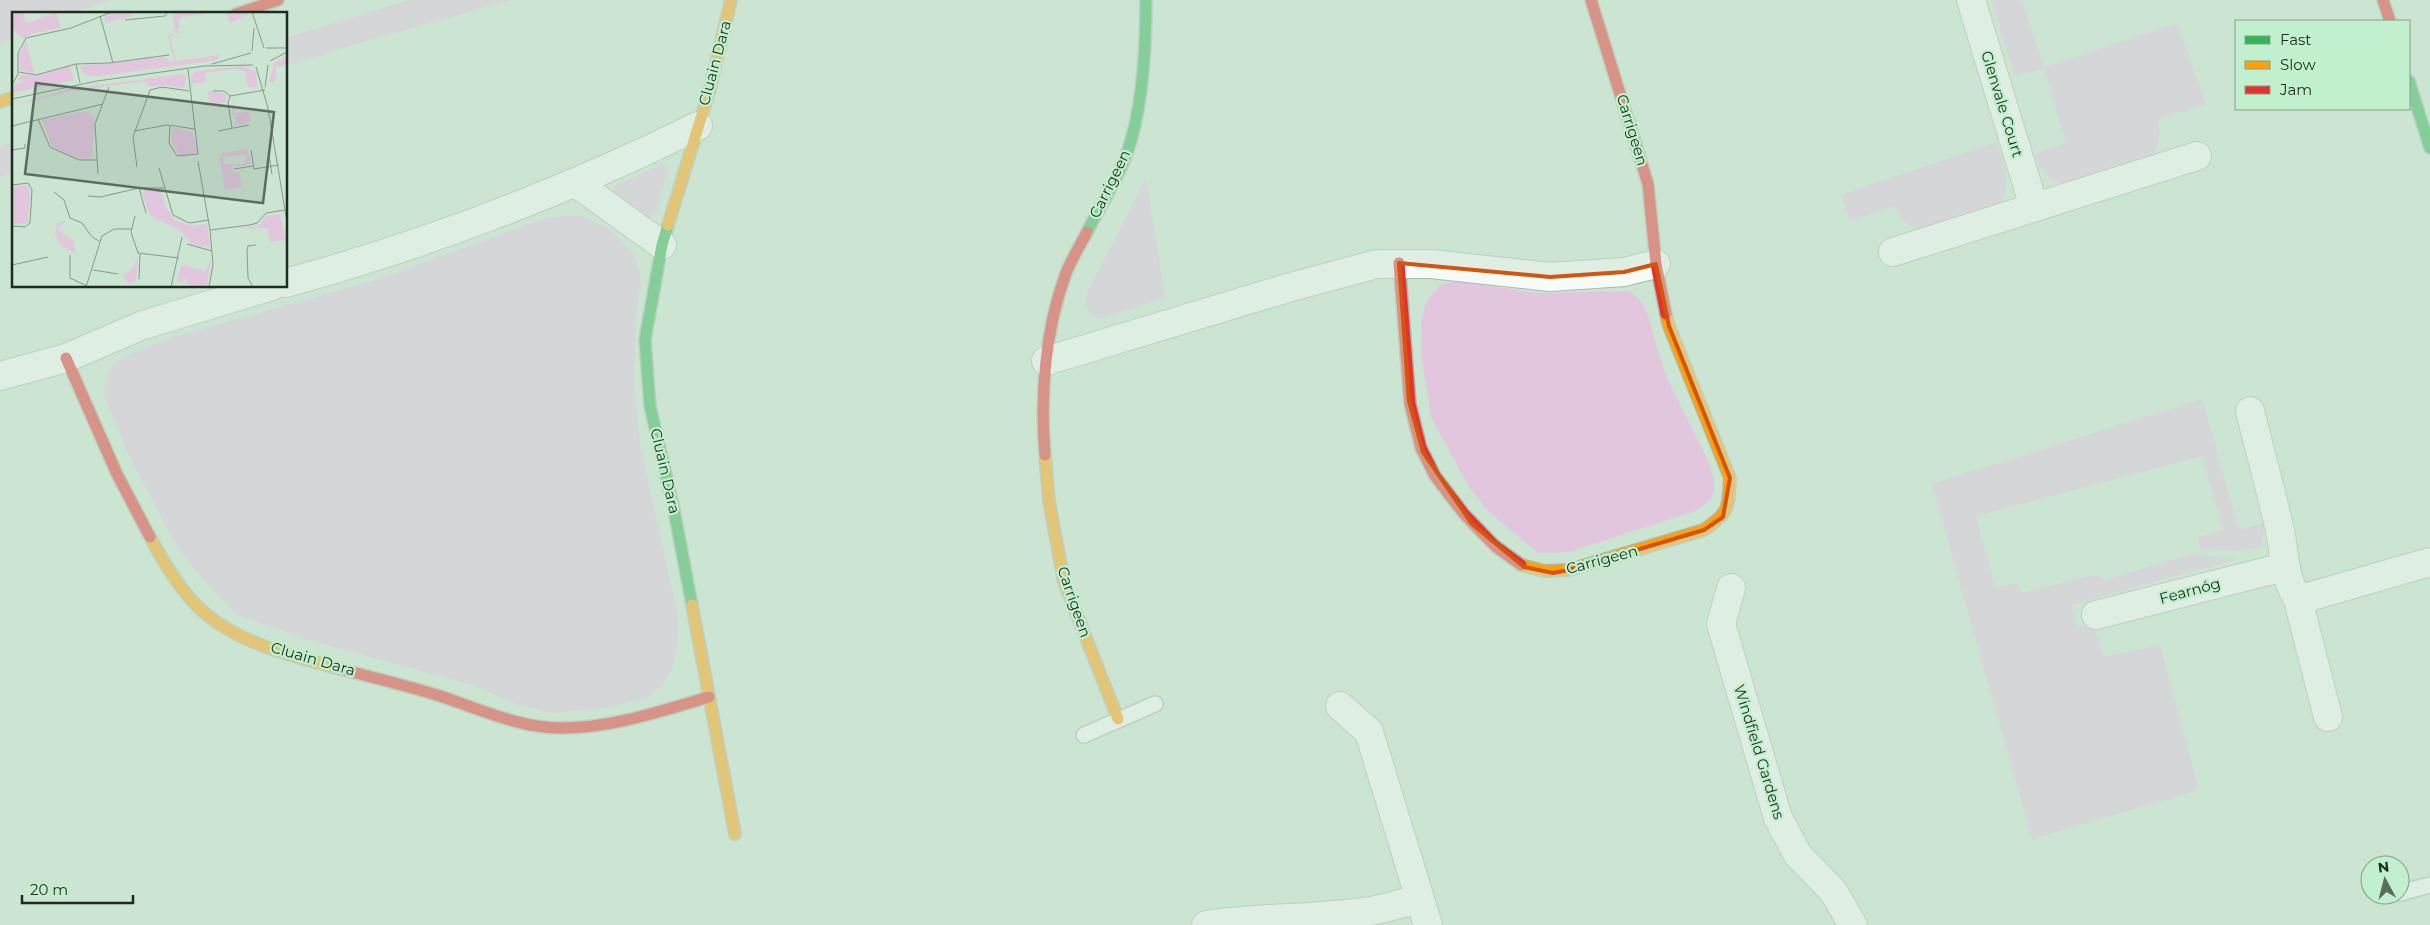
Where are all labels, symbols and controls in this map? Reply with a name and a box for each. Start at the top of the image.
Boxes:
inset map [12,12,288,288]
street label: Cluain Dara [694,18,735,107]
legend [2235,20,2410,110]
text: Fast [2280,30,2311,49]
street label: Glenvale Court [1977,48,2028,159]
text: Slow [2280,55,2316,74]
text: Jam [2279,80,2312,99]
street label: Carrigeen [1613,92,1652,168]
street label: Carrigeen [1085,146,1134,221]
street label: Cluain Dara [646,426,685,516]
street label: Carrigeen [1564,541,1640,578]
street label: Carrigeen [1053,564,1095,640]
street label: Fearnóg [2157,573,2223,608]
street label: Cluain Dara [269,637,358,680]
street label: Windfield Gardens [1730,682,1789,822]
north arrow [2360,855,2410,905]
text: N [2377,857,2390,877]
scale bar [22,872,134,904]
text: 20 m [30,880,68,899]

